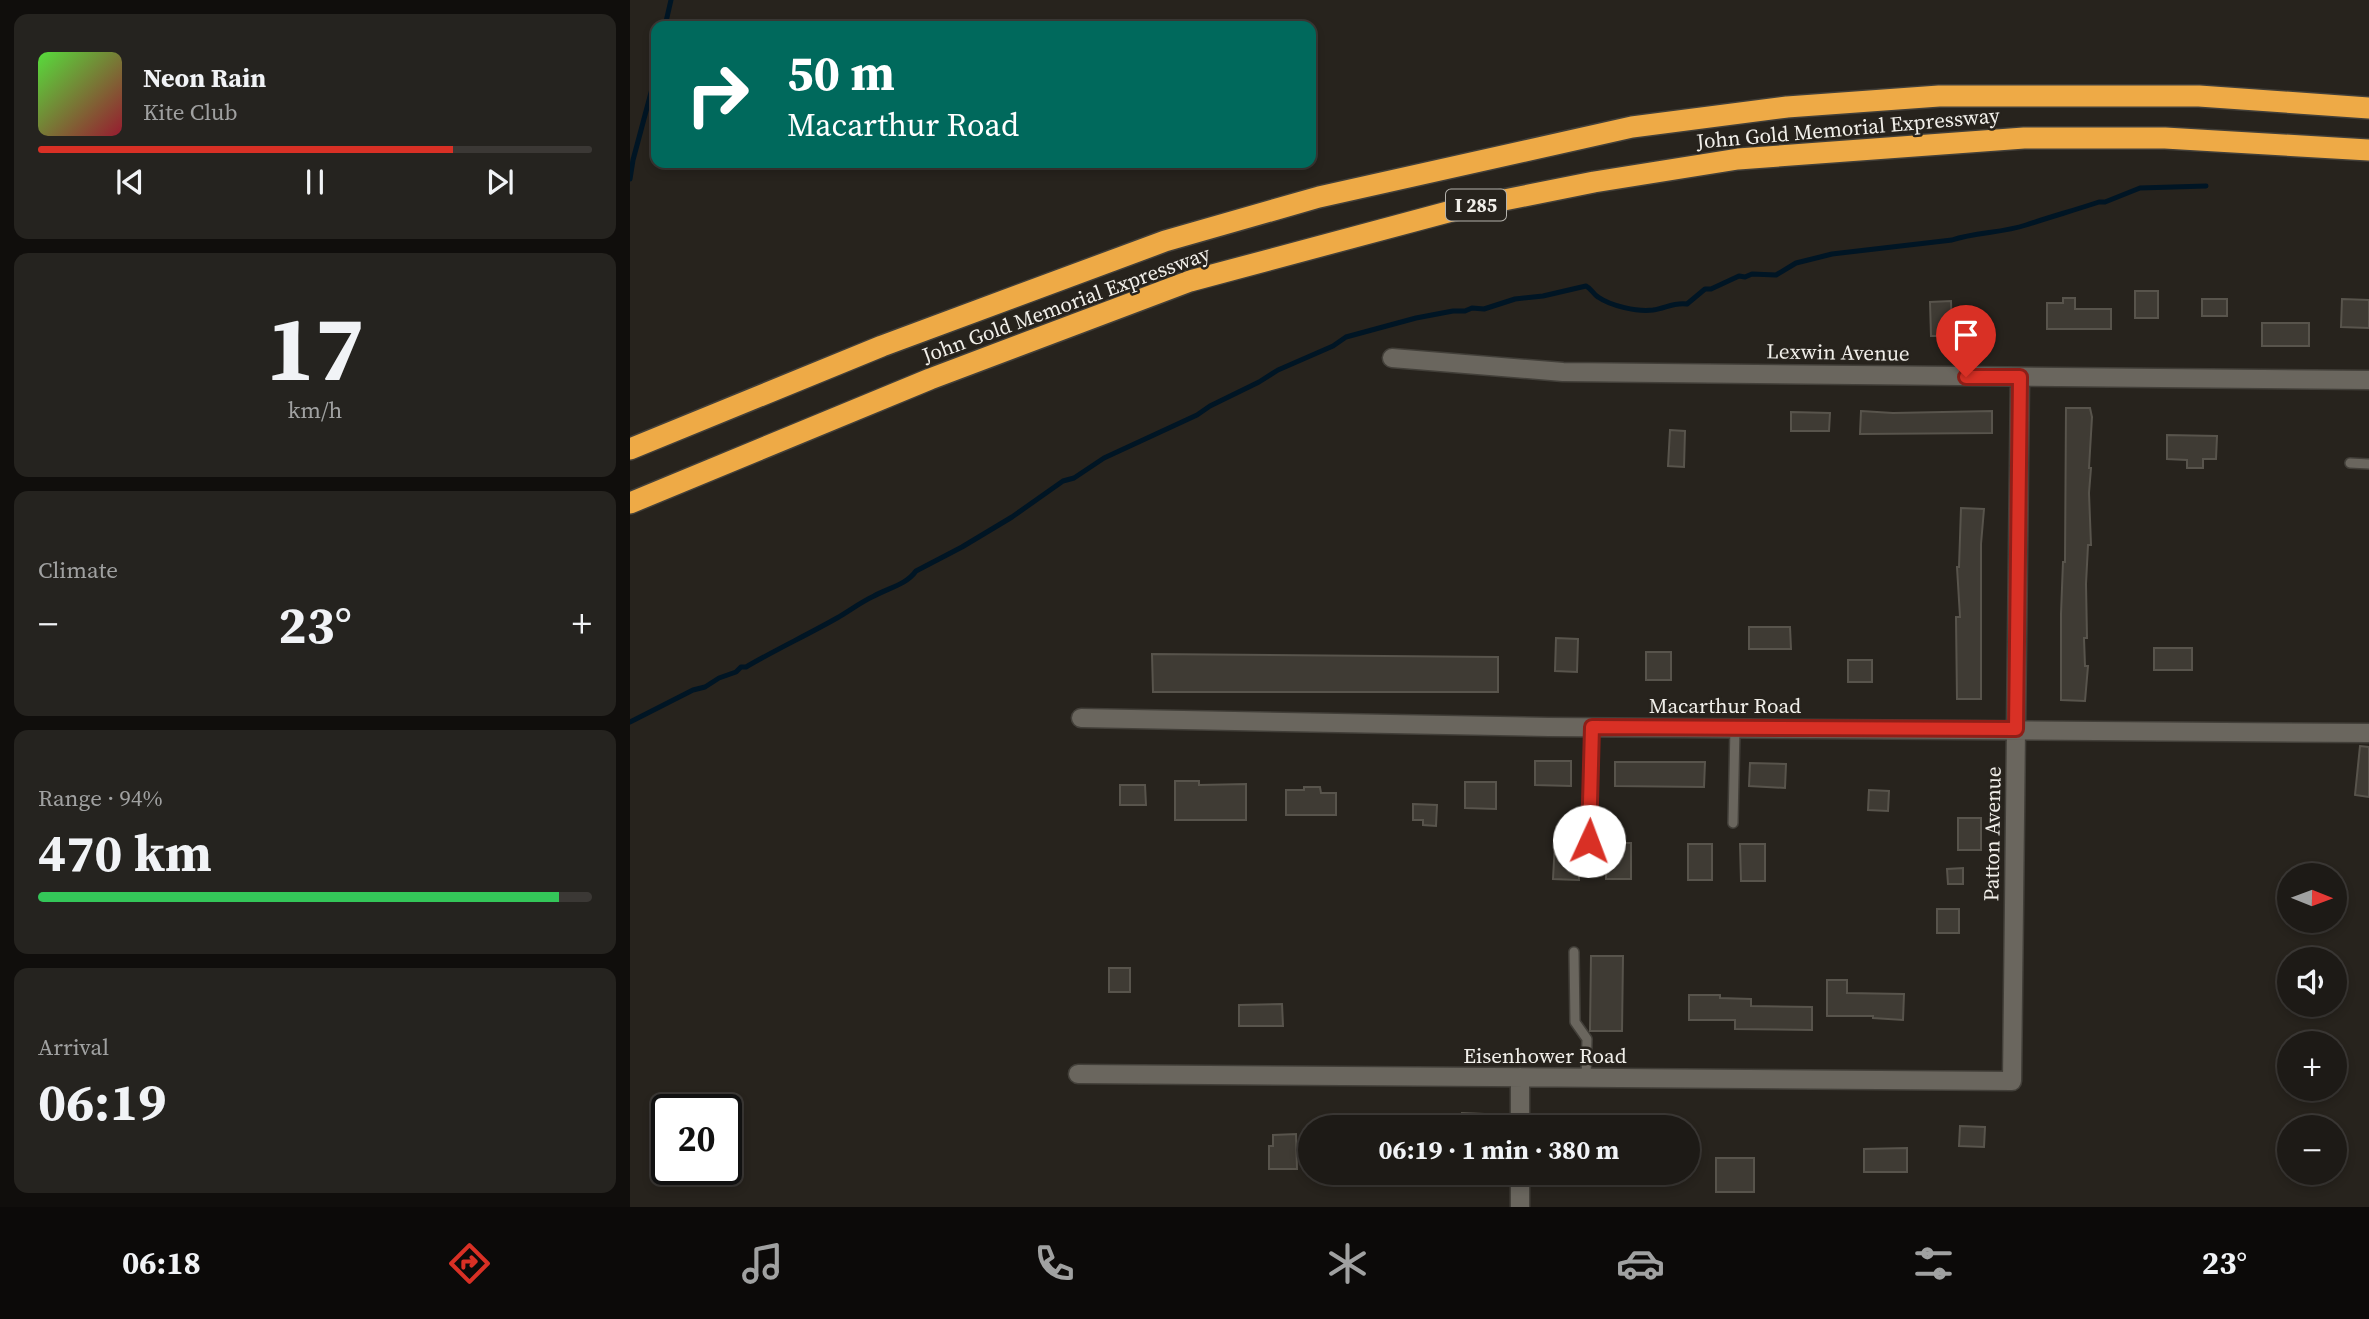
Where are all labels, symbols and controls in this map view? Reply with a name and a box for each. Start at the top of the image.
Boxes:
text: 50 m [787,39,895,106]
icon: right [672,49,763,140]
text: Neon Rain [143,60,266,96]
text: Kite Club [143,96,238,128]
street label: John Gold Memorial Expressway [1694,100,2001,156]
text: Macarthur Road [787,103,1019,147]
icon: previous [111,163,149,201]
icon: pause [296,163,334,201]
icon: next [481,163,519,201]
road number: I 285 [1446,190,1506,220]
street label: John Gold Memorial Expressway [917,238,1214,370]
text: 17 [266,286,364,410]
pin [1936,305,1996,377]
icon: arrive [1947,316,1985,354]
street label: Lexwin Avenue [1766,336,1910,368]
text: km/h [288,394,342,426]
text: Climate [38,554,118,586]
text: 23° [278,589,352,660]
text: − [38,598,58,650]
text: + [572,598,592,650]
street label: Macarthur Road [1649,691,1801,720]
street label: Patton Avenue [1976,766,2008,902]
text: Range · 94% [38,782,163,814]
position arrow [1552,804,1626,878]
text: 470 km [38,817,212,888]
north arrow [2277,863,2347,933]
map controls [2277,863,2347,1185]
button: sound [2277,947,2347,1017]
text: Arrival [38,1031,109,1063]
button: + [2277,1031,2347,1101]
street label: Eisenhower Road [1463,1041,1627,1070]
text: 06:19 [38,1066,166,1137]
speed limit sign: 20 [651,1094,742,1185]
button: − [2277,1115,2347,1185]
text: 06:19 · 1 min · 380 m [1379,1132,1619,1168]
icon: directions [445,1239,494,1288]
icon: music [738,1239,787,1288]
icon: phone [1030,1239,1079,1288]
icon: climate [1323,1239,1372,1288]
icon: car [1616,1239,1665,1288]
icon: filters [1909,1239,1958,1288]
text: 06:18 [122,1241,201,1285]
text: 23° [2202,1241,2247,1285]

